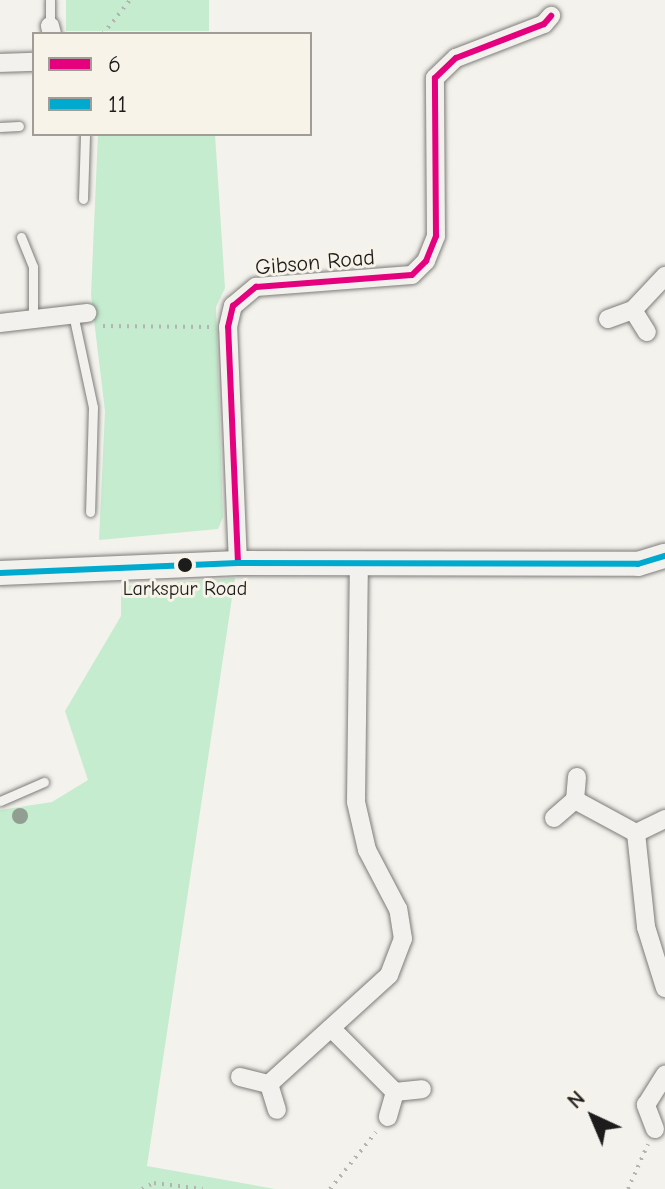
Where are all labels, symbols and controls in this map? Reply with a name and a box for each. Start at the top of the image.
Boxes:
legend [32,32,312,136]
text: 6 [108,50,121,78]
text: 11 [108,90,127,118]
street label: Gibson Road [254,245,376,281]
marker: Larkspur Road [177,557,193,573]
place label: Larkspur Road [123,576,247,600]
north arrow [553,1077,633,1157]
text: N [562,1085,591,1114]

